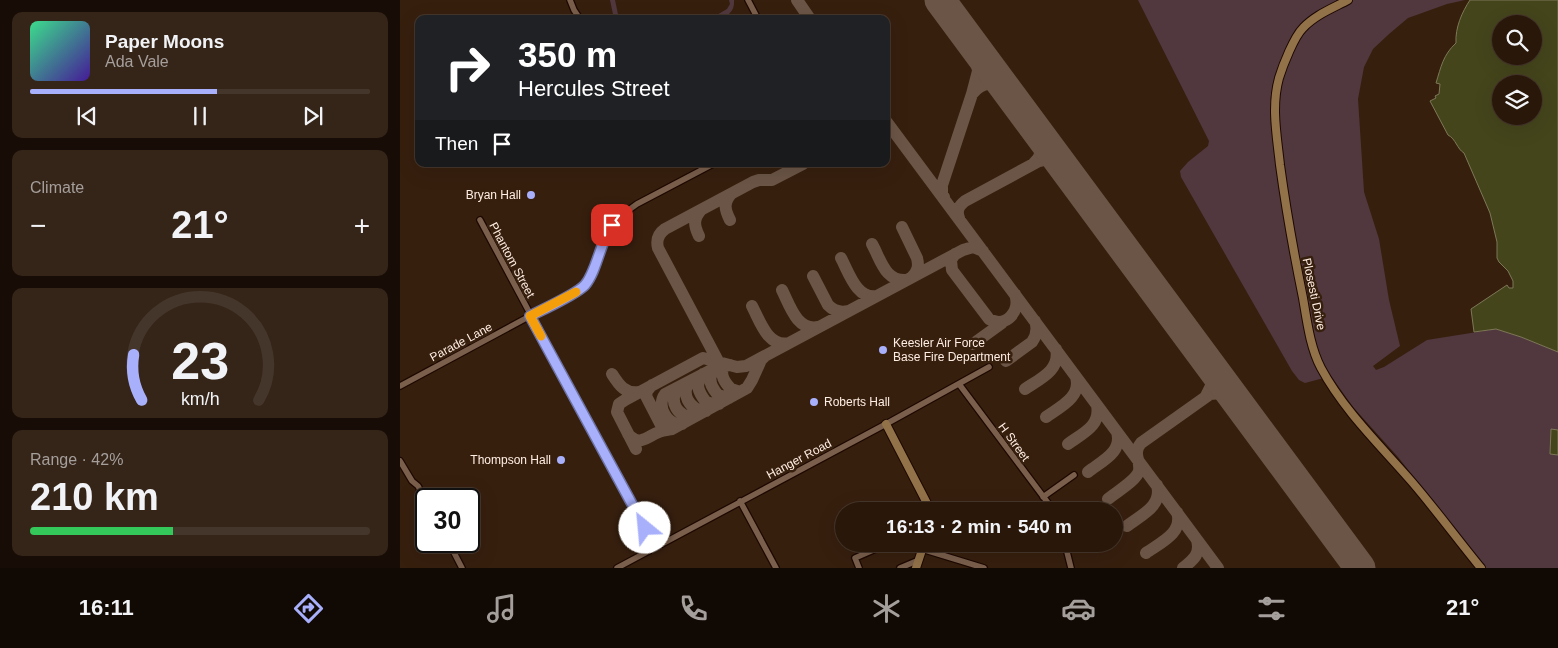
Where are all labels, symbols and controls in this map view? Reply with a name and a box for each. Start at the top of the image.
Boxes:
map controls [1492,15,1542,125]
button: search [1492,15,1542,65]
text: Paper Moons [105,31,224,52]
icon: right [435,35,500,100]
text: 350 m [518,35,617,74]
text: Ada Vale [105,53,169,70]
button: layers [1492,75,1542,125]
text: Hercules Street [518,76,670,101]
icon: previous [73,102,101,130]
icon: pause [186,102,214,130]
icon: next [299,102,327,130]
icon: arrive [488,130,516,158]
text: Then [435,133,478,154]
text: Climate [30,179,84,196]
place label: Bryan Hall [466,188,521,202]
marker: Bryan Hall [525,189,537,201]
text: 21° [171,204,229,246]
pin [591,204,633,246]
text: − [30,210,46,241]
text: + [354,210,370,241]
icon: arrive [598,211,626,239]
street label: Phantom Street [486,220,538,301]
street label: Plosesti Drive [1300,257,1329,332]
street label: Parade Lane [427,320,495,364]
text: 23 [171,332,229,390]
place label: Keesler Air Force Base Fire Department [893,336,1011,364]
marker: Keesler Air Force Base Fire Department [877,344,889,356]
text: km/h [181,389,219,409]
place label: Roberts Hall [824,395,890,409]
marker: Roberts Hall [808,396,820,408]
street label: H Street [995,420,1033,464]
street label: Hanger Road [764,436,834,482]
text: Range · 42% [30,451,123,468]
place label: Thompson Hall [470,453,551,467]
marker: Thompson Hall [555,454,567,466]
text: 210 km [30,476,159,518]
speed limit sign: 30 [415,488,480,553]
position arrow [618,501,670,553]
text: 16:13 · 2 min · 540 m [886,516,1072,537]
icon: directions [291,591,326,626]
icon: music [484,591,519,626]
icon: phone [676,591,711,626]
icon: climate [869,591,904,626]
icon: car [1061,591,1096,626]
icon: filters [1254,591,1289,626]
text: 16:11 [79,595,134,620]
text: 21° [1446,595,1479,620]

